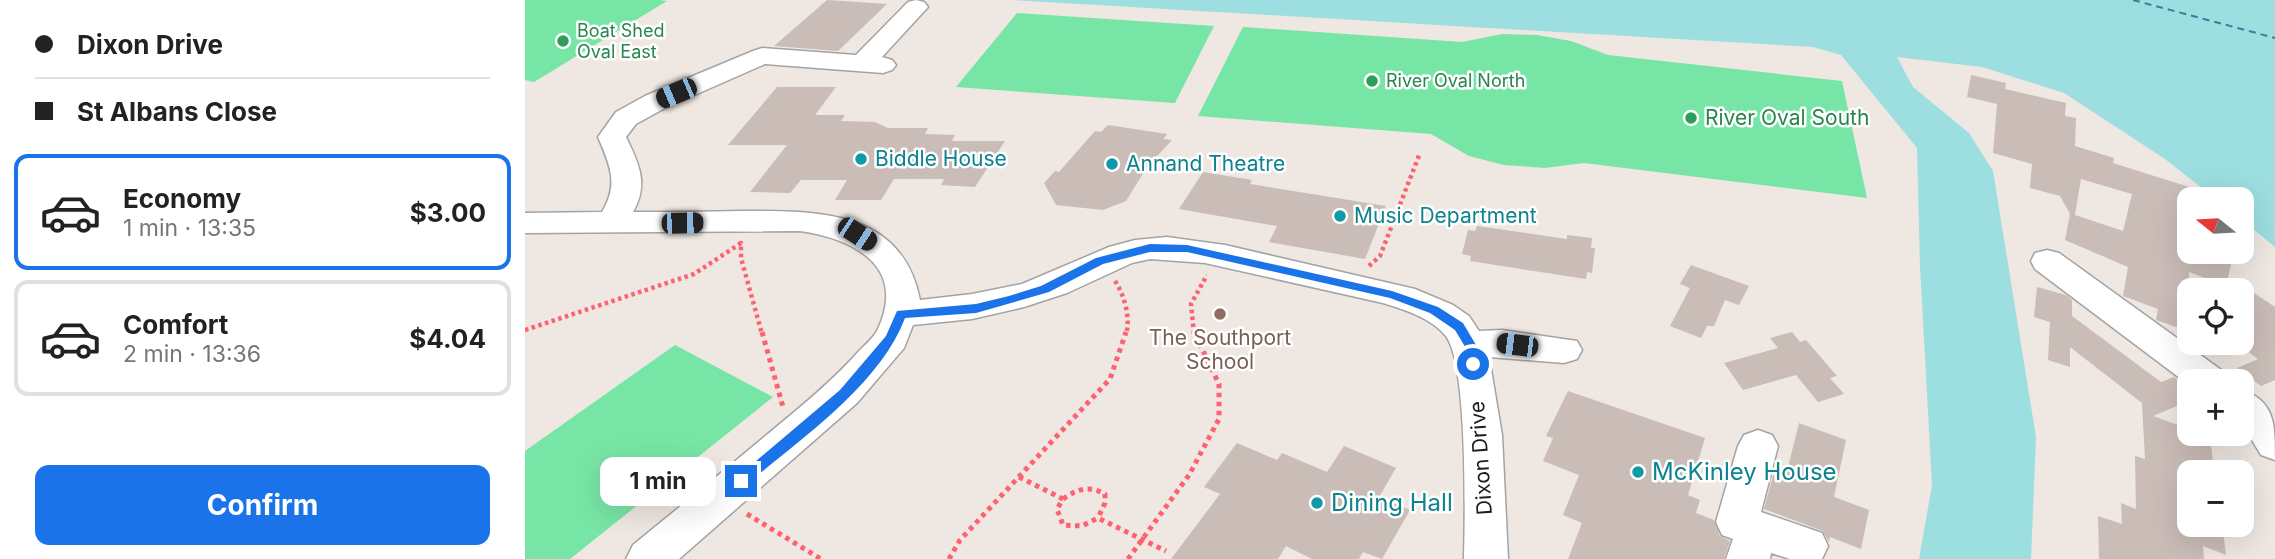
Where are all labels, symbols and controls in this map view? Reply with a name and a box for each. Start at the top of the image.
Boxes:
place label: Boat Shed Oval East [577,20,665,62]
text: Dixon Drive [77,29,223,60]
marker: Boat Shed Oval East [555,33,571,49]
place label: River Oval North [1386,70,1525,91]
marker: River Oval North [1364,73,1380,89]
car [653,75,700,111]
text: St Albans Close [77,96,277,127]
place label: River Oval South [1705,105,1869,130]
marker: River Oval South [1683,110,1699,126]
place label: Biddle House [875,146,1007,171]
marker: Biddle House [853,151,869,167]
place label: Annand Theatre [1126,151,1285,176]
marker: Annand Theatre [1104,156,1120,172]
icon: car [39,181,102,244]
text: Economy [123,183,241,214]
north arrow [2177,187,2254,264]
map controls [2177,187,2254,537]
text: $3.00 [410,197,486,228]
place label: Music Department [1354,203,1537,228]
marker: Music Department [1332,208,1348,224]
car [661,212,704,234]
text: 1 min · 13:35 [123,214,256,242]
car [834,214,881,254]
button: locate [2177,278,2254,355]
marker: The Southport School [1212,306,1228,322]
icon: car [39,307,102,370]
text: Comfort [123,309,228,340]
text: $4.04 [409,323,486,354]
place label: The Southport School [1149,325,1291,374]
car [1495,332,1540,358]
text: 2 min · 13:36 [123,340,261,368]
route start [1457,348,1489,380]
button: + [2177,369,2254,446]
street label: Dixon Drive [1464,400,1497,516]
callout: 1 min [601,456,717,505]
place label: McKinley House [1652,457,1837,486]
button: − [2177,460,2254,537]
marker: McKinley House [1630,464,1646,480]
button: Confirm [35,465,490,545]
route end [725,465,757,497]
text: 1 min [630,467,686,495]
place label: Dining Hall [1331,488,1453,517]
marker: Dining Hall [1309,495,1325,511]

